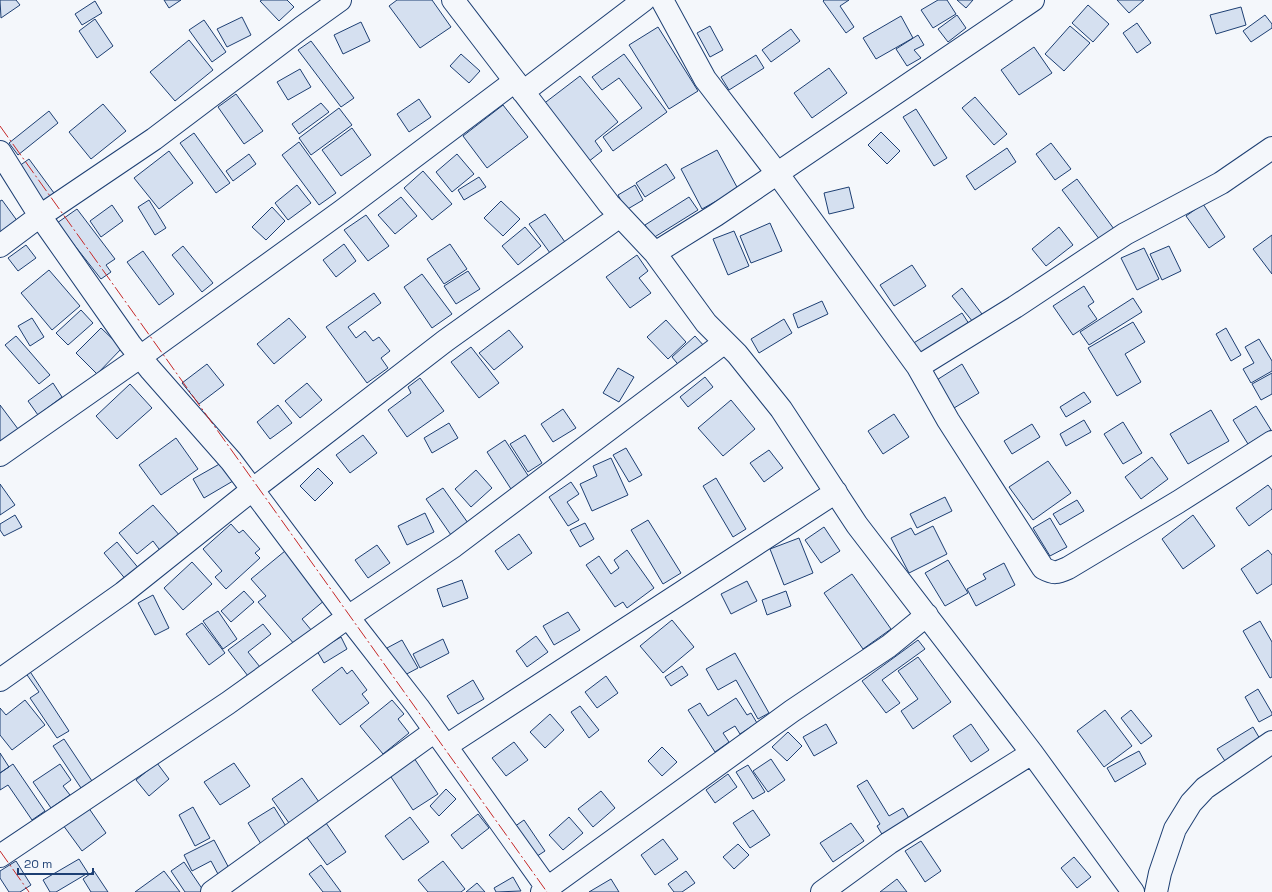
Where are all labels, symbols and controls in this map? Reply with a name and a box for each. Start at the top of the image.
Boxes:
scale bar [18,850,93,876]
text: 20 m [24,856,52,872]

